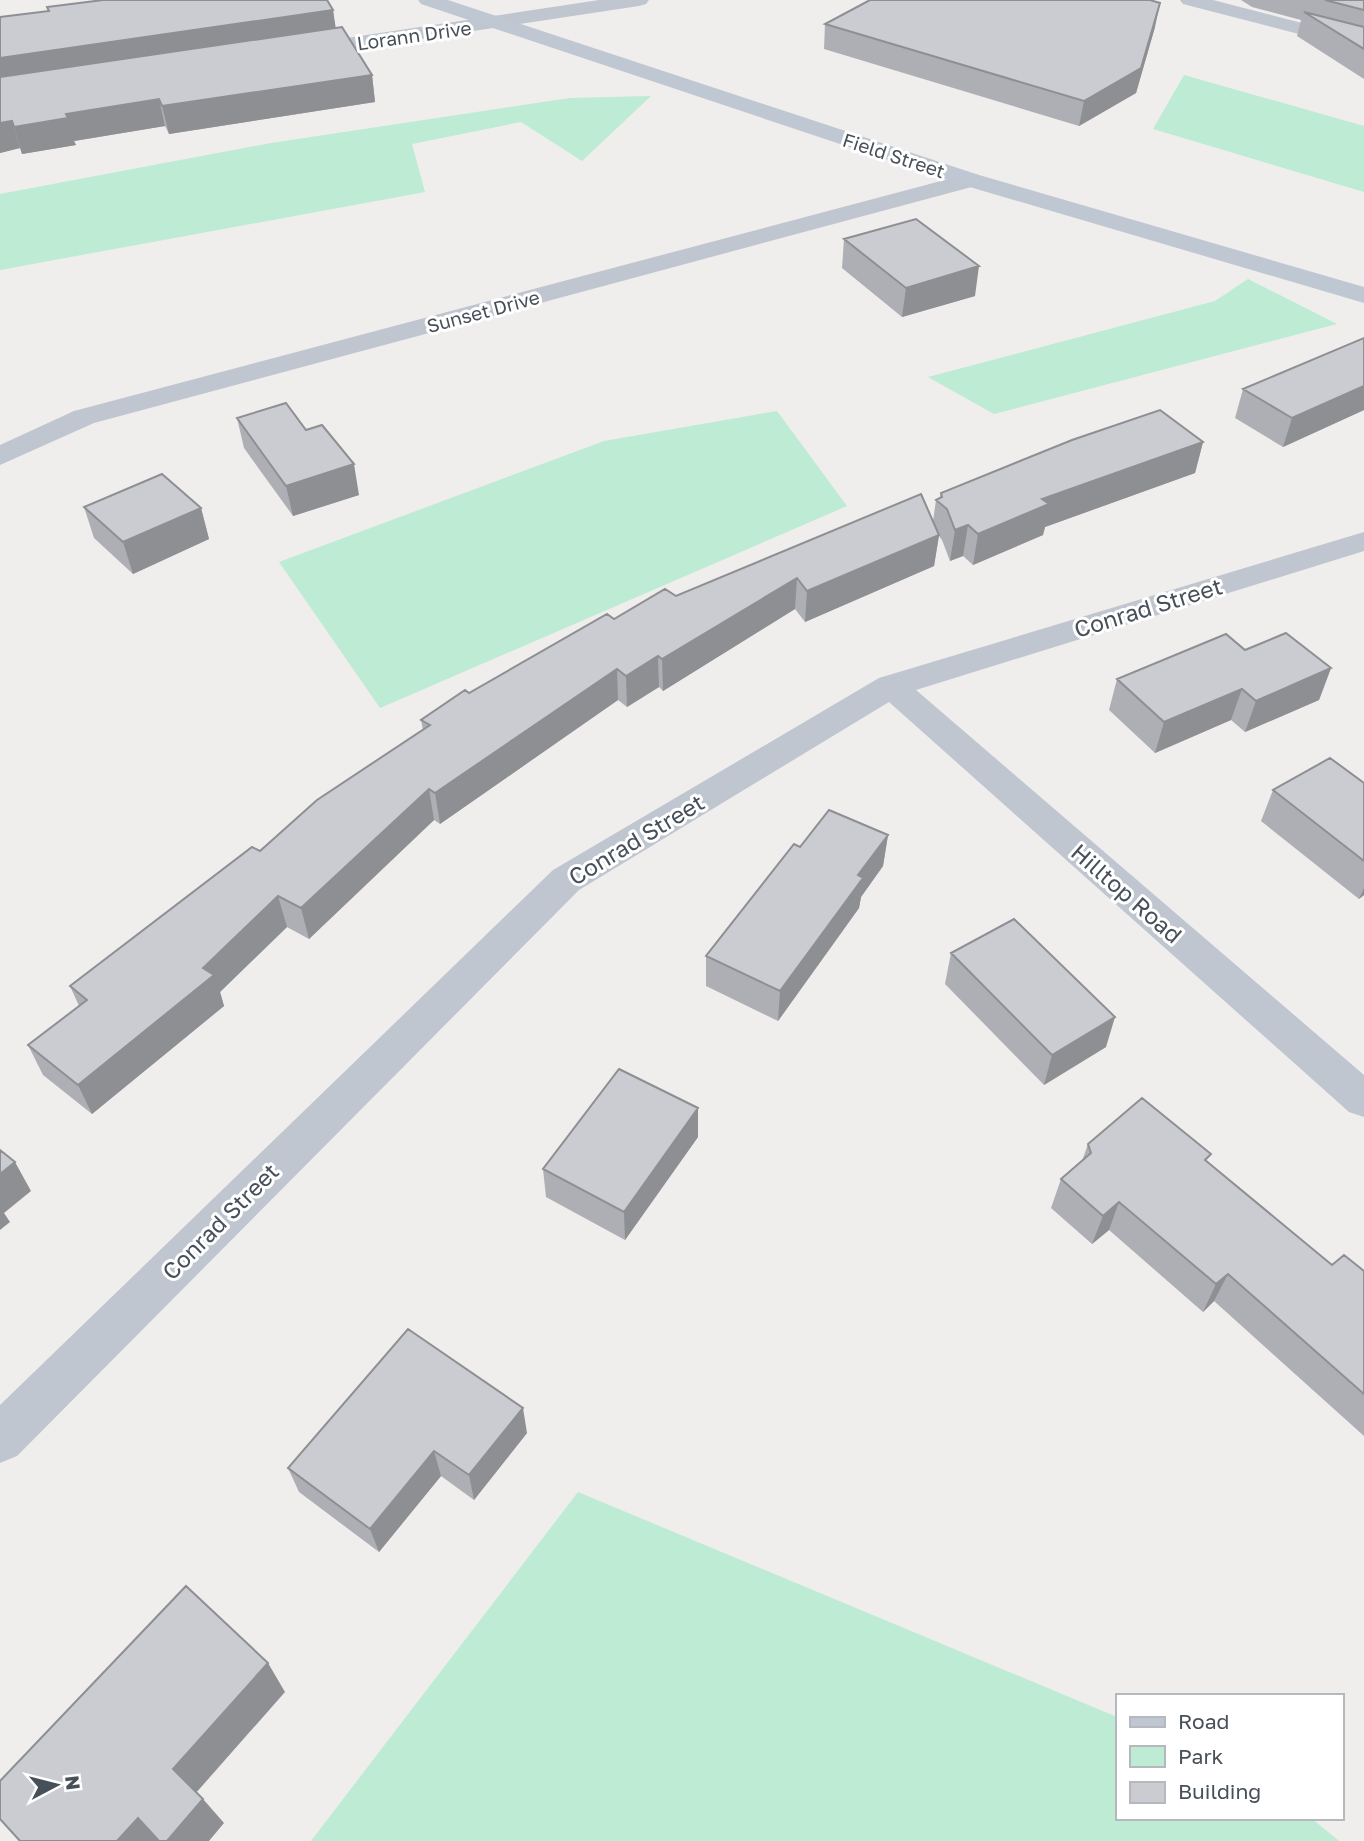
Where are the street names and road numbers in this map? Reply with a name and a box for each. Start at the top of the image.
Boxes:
street label: Lorann Drive [355,16,473,54]
street label: Field Street [840,128,948,182]
street label: Sunset Drive [424,285,542,337]
street label: Conrad Street [1071,571,1225,643]
street label: Conrad Street [563,788,709,890]
street label: Hilltop Road [1066,837,1188,949]
street label: Conrad Street [156,1157,284,1285]

